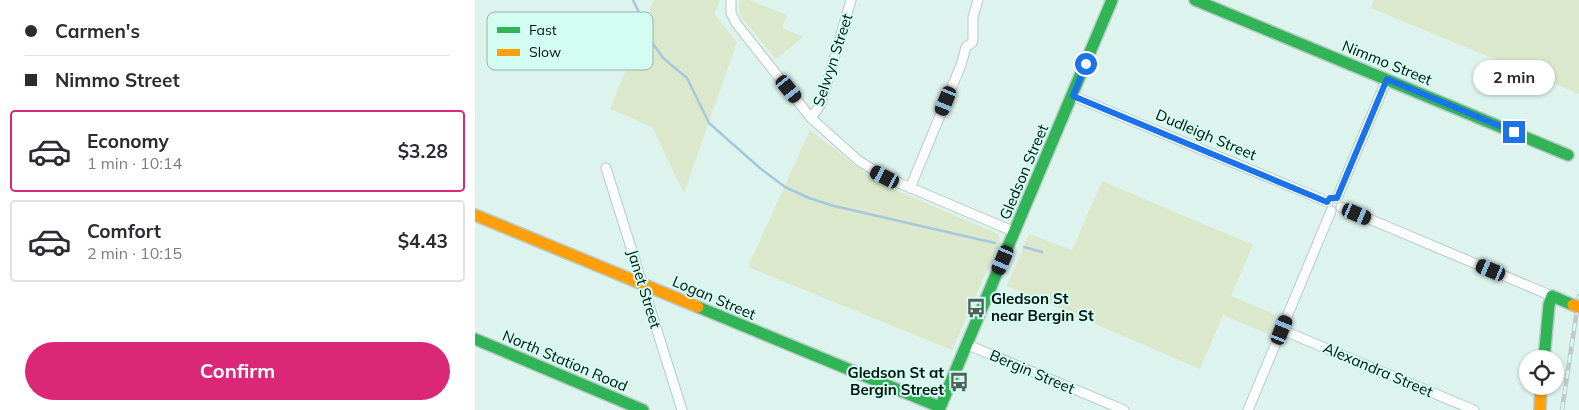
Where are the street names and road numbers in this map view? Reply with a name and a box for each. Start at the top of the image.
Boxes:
street label: Selwyn Street [809,11,856,109]
street label: Nimmo Street [1340,36,1435,89]
street label: Dudleigh Street [1153,105,1259,164]
street label: Gledson Street [995,121,1052,222]
street label: Janet Street [623,247,665,331]
street label: Logan Street [670,271,759,324]
street label: North Station Road [500,326,631,395]
street label: Alexandra Street [1321,338,1436,401]
street label: Bergin Street [987,345,1078,398]

